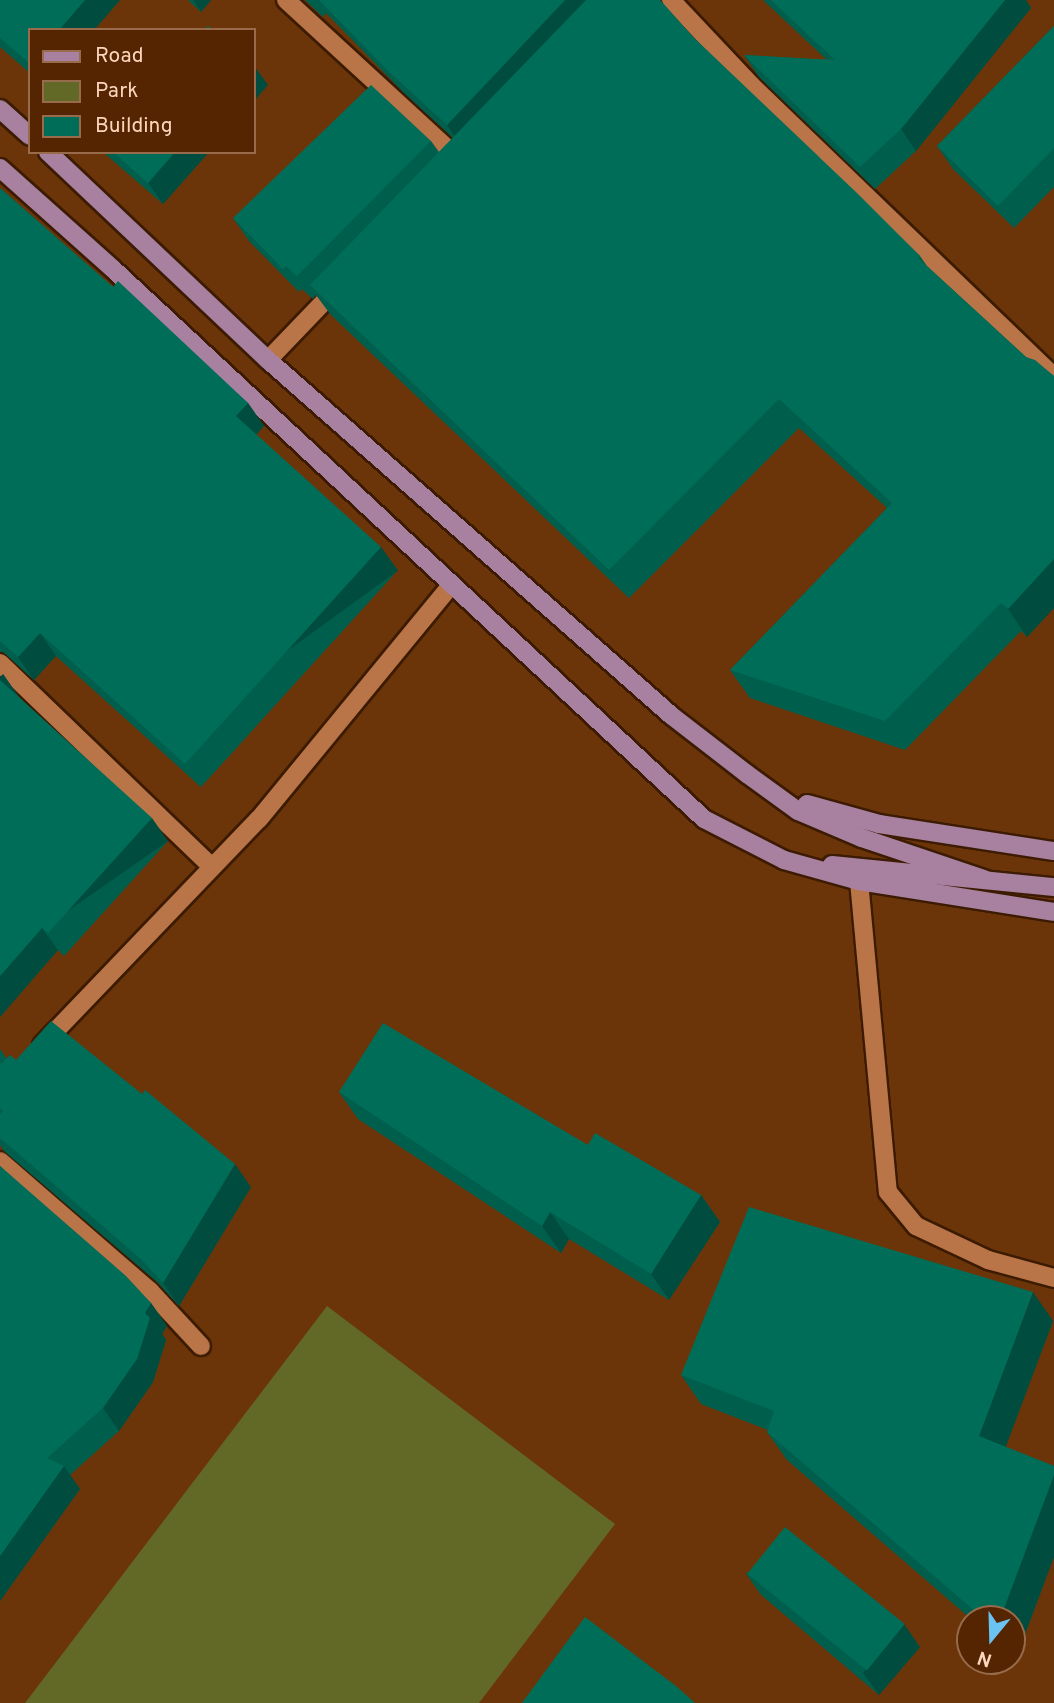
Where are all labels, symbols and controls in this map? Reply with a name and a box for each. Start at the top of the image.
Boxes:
legend [28,28,256,154]
text: Road [95,43,144,70]
text: Park [95,78,138,105]
text: Building [95,113,173,140]
north arrow [956,1605,1026,1675]
text: N [974,1644,995,1672]

